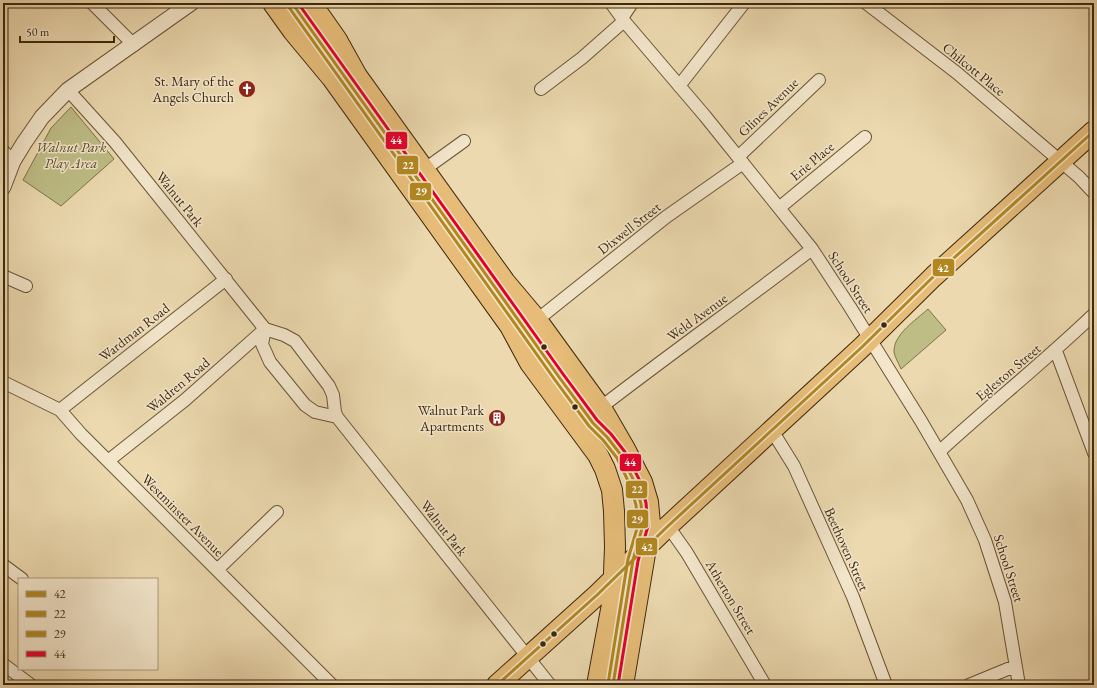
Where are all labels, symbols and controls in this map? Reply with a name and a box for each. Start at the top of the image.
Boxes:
scale bar [20,18,114,44]
text: 50 m [26,24,50,40]
street label: Chilcott Place [939,38,1009,100]
place label: St. Mary of the Angels Church [152,72,235,106]
street label: Glines Avenue [734,73,802,140]
church icon: St. Mary of the Angels Church [237,79,257,99]
line badge: 44 [385,131,408,150]
text: 44 [390,133,402,147]
street label: Erie Place [786,137,838,185]
park label: Walnut Park Play Area [36,138,107,172]
line badge: 22 [396,155,419,175]
text: 22 [402,158,414,172]
street label: Walnut Park [152,168,208,231]
line badge: 29 [409,182,432,201]
text: 29 [415,184,427,198]
street label: Dixwell Street [594,197,665,258]
street label: School Street [824,248,878,317]
line badge: 42 [932,258,955,277]
text: 42 [937,261,949,275]
street label: Weld Avenue [663,289,731,345]
street label: Wardman Road [95,298,174,365]
unlabelled marker [879,320,889,330]
street label: Egleston Street [972,339,1045,404]
unlabelled marker [539,342,549,352]
street label: Waldren Road [143,353,214,417]
place label: Walnut Park Apartments [418,401,484,435]
unlabelled marker [570,402,580,412]
building icon: Walnut Park Apartments [487,408,507,428]
line badge: 44 [619,453,642,472]
text: 44 [624,455,636,469]
street label: Westminster Avenue [138,470,228,560]
line badge: 22 [625,480,648,499]
text: 22 [631,482,643,496]
street label: Walnut Park [417,496,472,560]
street label: Beethoven Street [821,504,874,594]
line badge: 29 [626,509,649,529]
text: 29 [631,512,643,526]
street label: School Street [990,532,1029,605]
line badge: 42 [635,537,658,556]
text: 42 [641,540,653,554]
street label: Atherton Street [701,556,761,638]
legend [18,578,158,670]
text: 42 [54,586,66,602]
text: 22 [54,606,66,622]
text: 29 [54,626,66,642]
unlabelled marker [549,629,559,639]
unlabelled marker [538,639,548,649]
text: 44 [54,646,66,662]

